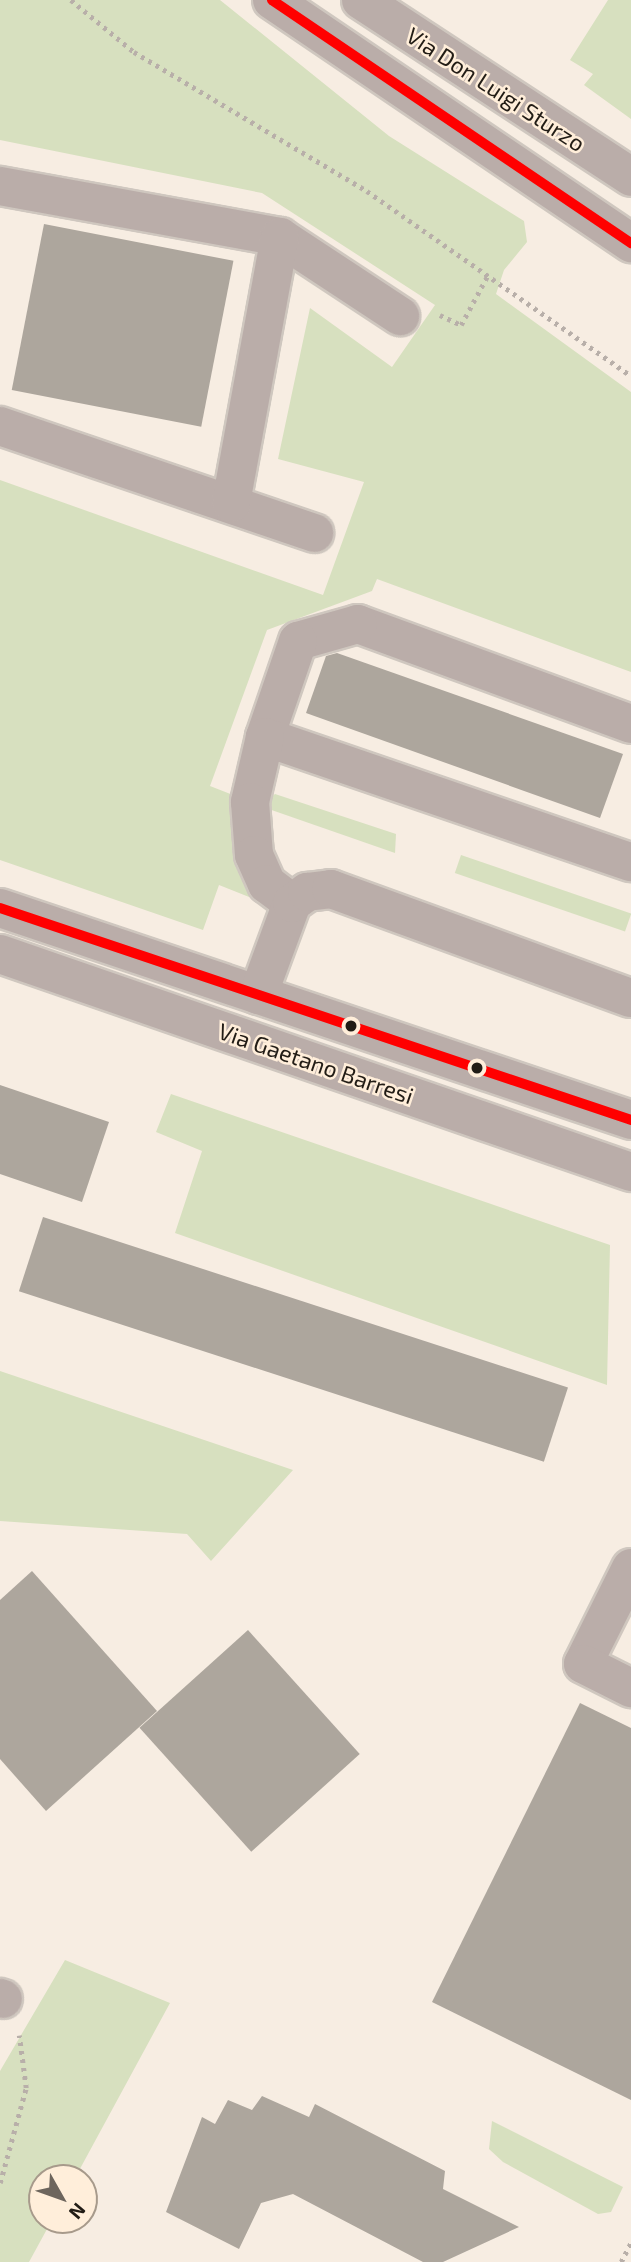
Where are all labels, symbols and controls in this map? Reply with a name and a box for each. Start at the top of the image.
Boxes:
street label: Via Don Luigi Sturzo [402,21,590,157]
street label: Via Gaetano Barresi [215,1017,417,1109]
unlabelled marker [344,1019,358,1033]
unlabelled marker [470,1061,484,1075]
north arrow [28,2164,98,2234]
text: N [65,2199,91,2224]

